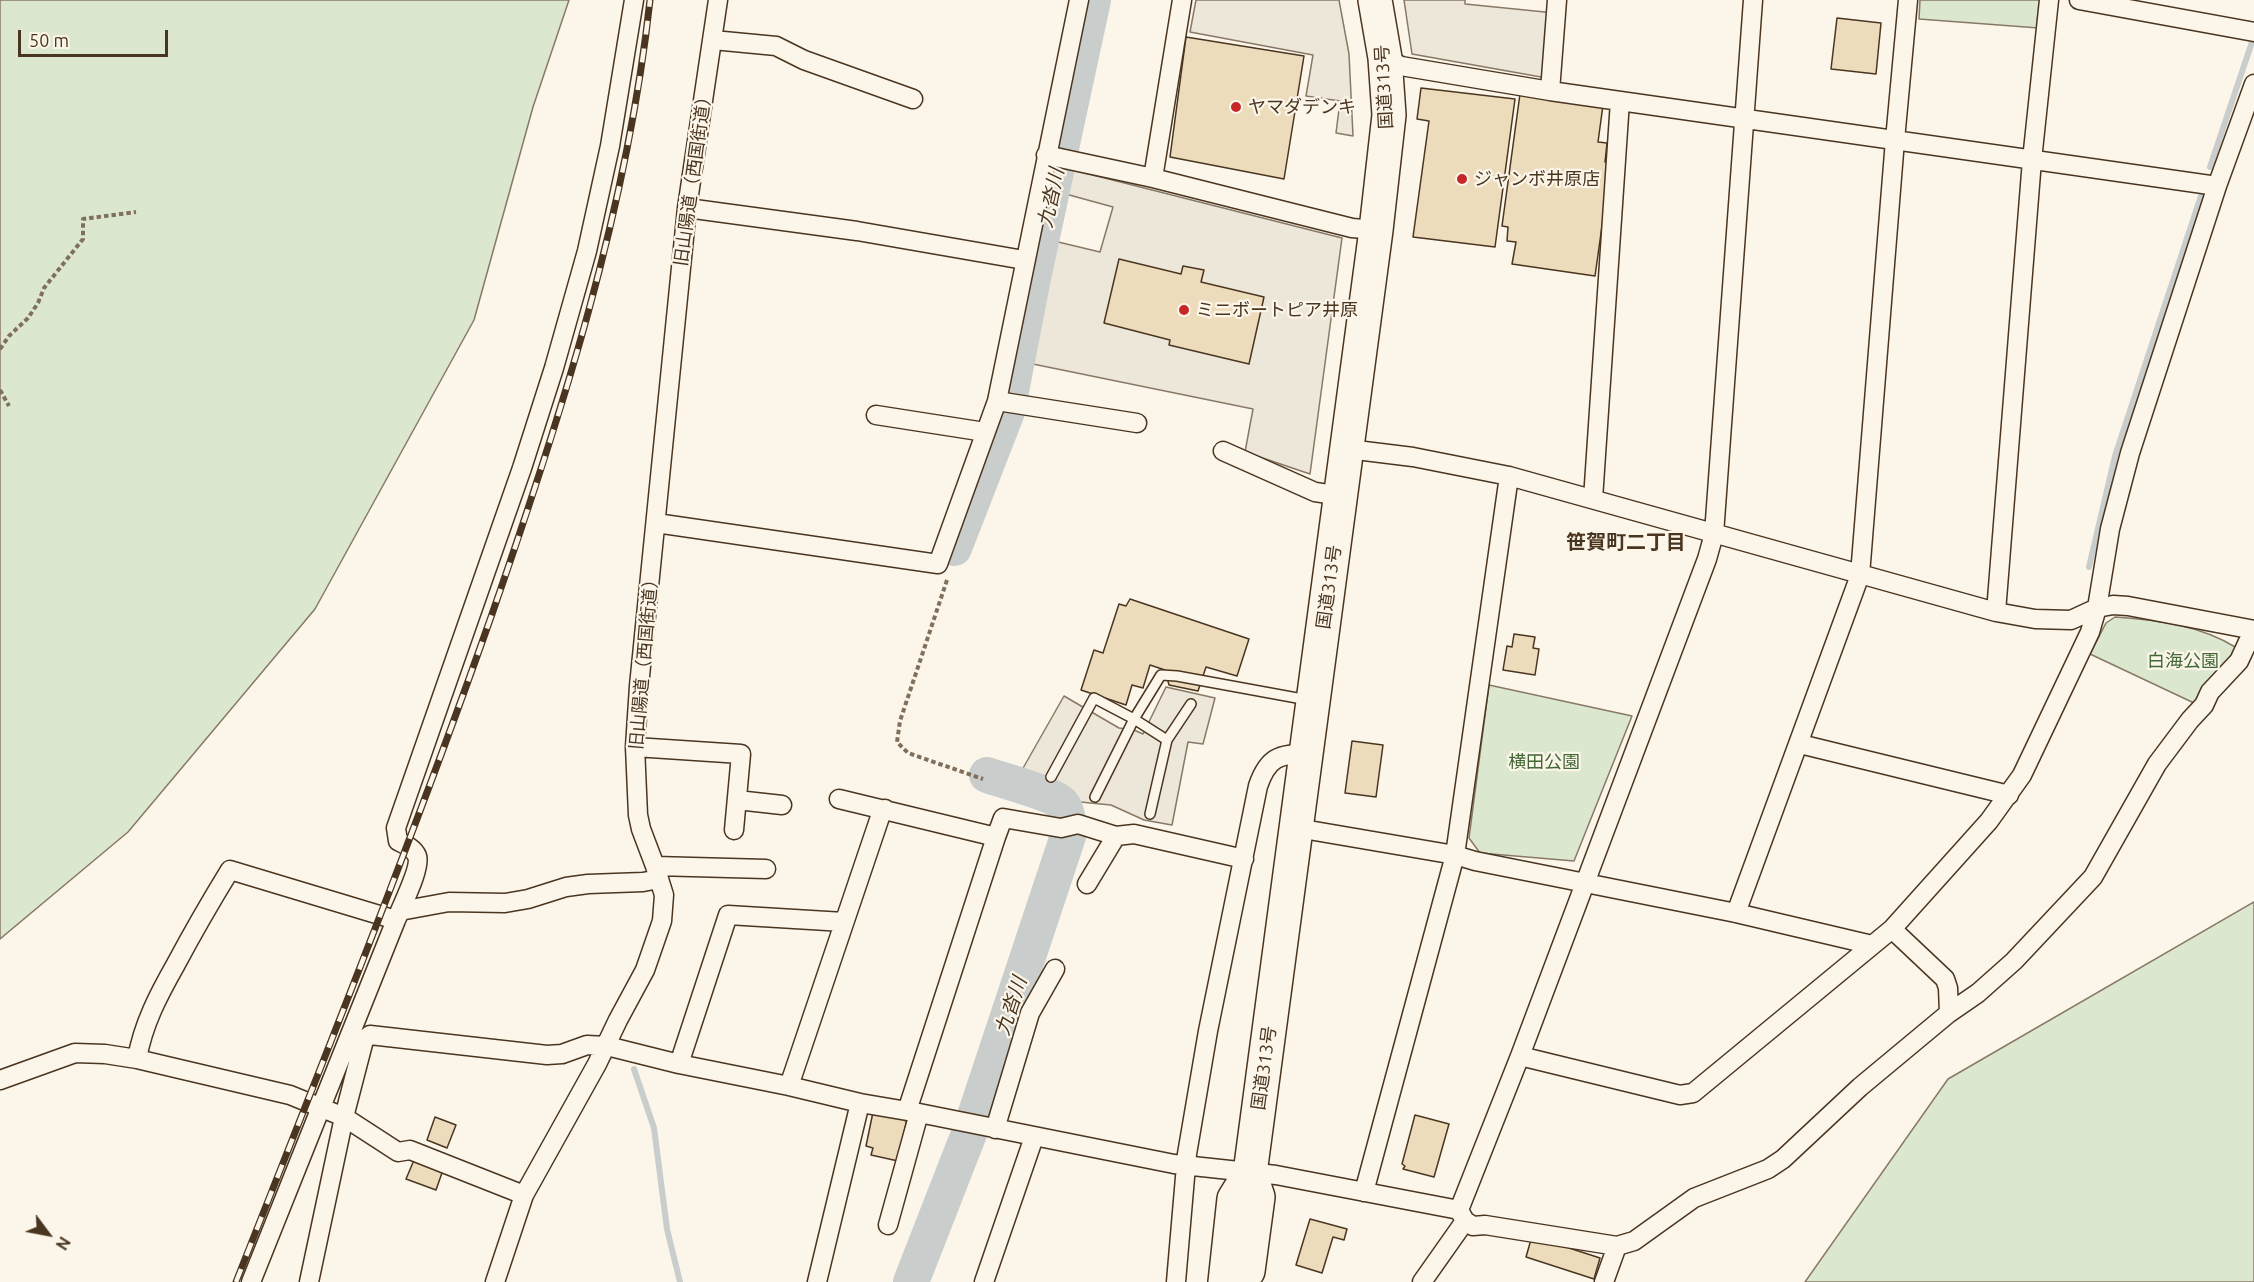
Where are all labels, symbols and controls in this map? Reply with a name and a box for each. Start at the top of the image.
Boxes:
scale bar [21,18,171,56]
text: 50 m [29,30,69,50]
street label: 国道313号 [1371,44,1397,130]
street label: 旧山陽道（西国街道） [670,86,716,268]
place label: ヤマダデンキ [1248,96,1356,118]
marker: ヤマダデンキ [1229,100,1243,114]
water label: 九沓川 [1033,166,1069,230]
place label: ジャンボ井原店 [1474,168,1600,190]
marker: ジャンボ井原店 [1455,172,1469,186]
place label: ミニボートピア井原 [1196,299,1358,321]
marker: ミニボートピア井原 [1177,303,1191,317]
district label: 笹賀町二丁目 [1566,530,1686,554]
street label: 国道313号 [1312,544,1346,630]
street label: 旧山陽道（西国街道） [625,569,663,751]
park label: 白海公園 [2147,650,2219,672]
park label: 横田公園 [1508,751,1580,773]
water label: 九沓川 [990,974,1032,1038]
street label: 国道313号 [1247,1025,1281,1111]
north arrow [18,1204,78,1264]
text: N [52,1234,74,1253]

